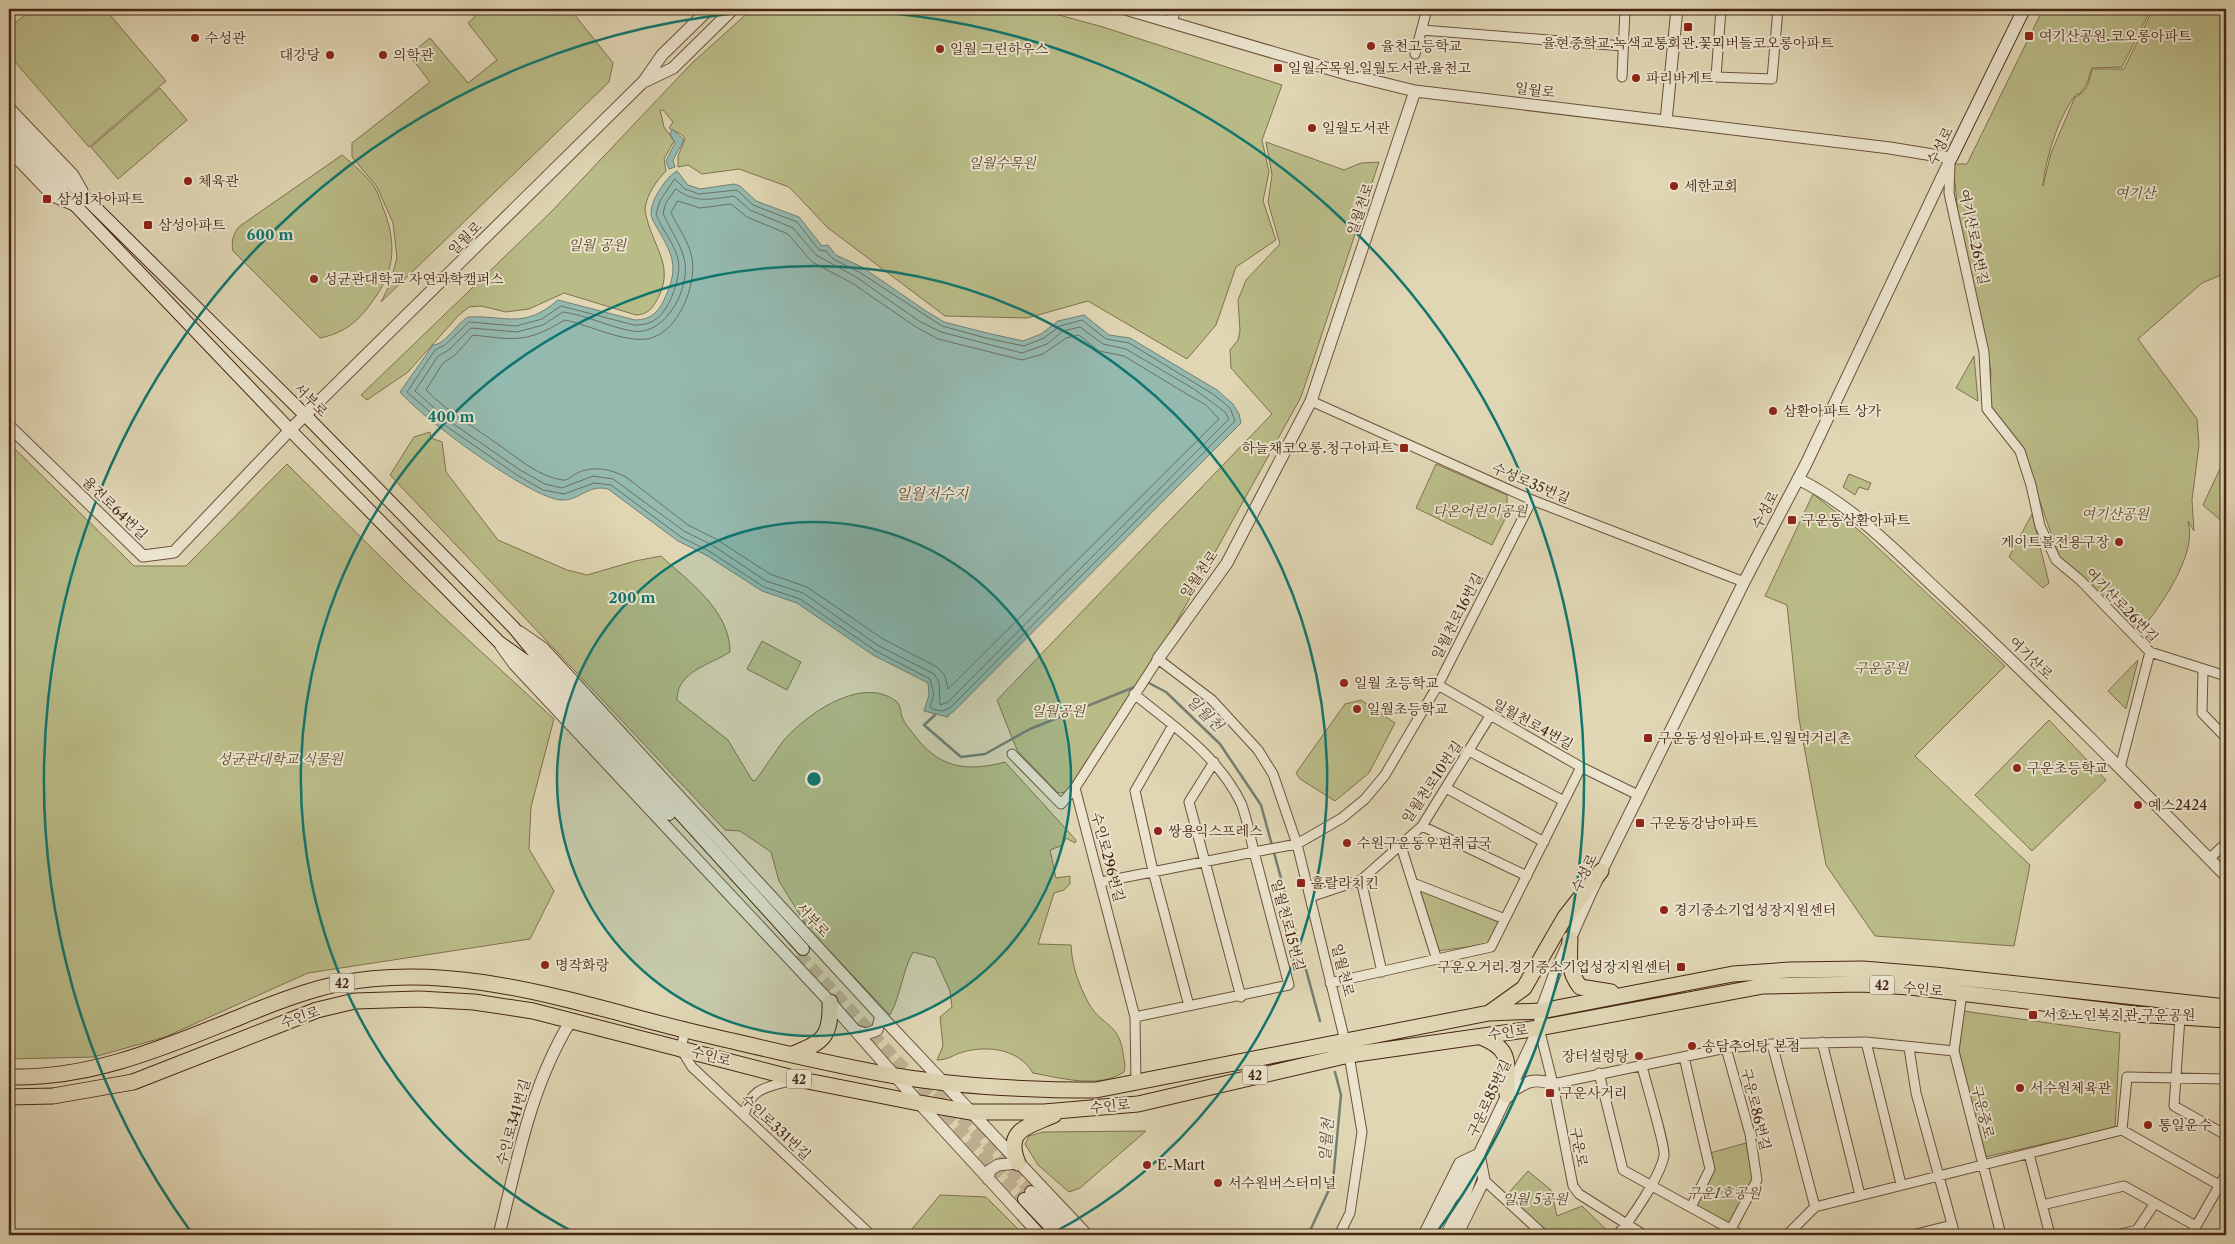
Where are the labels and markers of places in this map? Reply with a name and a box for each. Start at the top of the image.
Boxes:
marker: 율현중학교.녹색교통회관.꽃뫼버들코오롱아파트 [1682,21,1694,33]
place label: 여기산공원.코오롱아파트 [2039,27,2192,45]
place label: 수성관 [205,29,246,47]
marker: 여기산공원.코오롱아파트 [2023,30,2035,42]
marker: 수성관 [189,32,201,44]
place label: 율현중학교.녹색교통회관.꽃뫼버들코오롱아파트 [1542,34,1834,52]
place label: 율천고등학교 [1381,37,1463,55]
place label: 일월 그린하우스 [950,40,1049,58]
marker: 율천고등학교 [1365,40,1377,52]
marker: 일월 그린하우스 [934,43,946,55]
place label: 대강당 [279,46,320,64]
place label: 의학관 [393,46,434,64]
marker: 대강당 [324,49,336,61]
marker: 의학관 [377,49,389,61]
place label: 일월수목원.일월도서관.율천고 [1288,59,1472,77]
marker: 일월수목원.일월도서관.율천고 [1272,62,1284,74]
place label: 파리바게트 [1646,69,1714,87]
marker: 파리바게트 [1630,72,1642,84]
place label: 일월도서관 [1322,119,1390,137]
marker: 일월도서관 [1306,122,1318,134]
place label: 체육관 [198,172,239,190]
marker: 체육관 [182,175,194,187]
place label: 세한교회 [1684,177,1738,195]
marker: 세한교회 [1668,180,1680,192]
place label: 삼성1차아파트 [57,190,145,208]
marker: 삼성1차아파트 [41,193,53,205]
place label: 삼성아파트 [158,216,226,234]
marker: 삼성아파트 [142,219,154,231]
place label: 성균관대학교 자연과학캠퍼스 [324,270,504,288]
marker: 성균관대학교 자연과학캠퍼스 [308,273,320,285]
place label: 삼환아파트 상가 [1783,402,1882,420]
marker: 삼환아파트 상가 [1767,405,1779,417]
place label: 하늘채코오롱.청구아파트 [1242,439,1394,457]
marker: 하늘채코오롱.청구아파트 [1398,442,1410,454]
place label: 구운동삼환아파트 [1802,511,1911,529]
marker: 구운동삼환아파트 [1786,514,1798,526]
place label: 게이트볼전용구장 [2001,533,2109,551]
marker: 게이트볼전용구장 [2113,536,2125,548]
place label: 일월 초등학교 [1354,674,1439,692]
marker: 일월 초등학교 [1338,677,1350,689]
place label: 일월초등학교 [1367,700,1449,718]
marker: 일월초등학교 [1351,703,1363,715]
place label: 구운동성원아파트.일월먹거리촌 [1658,729,1851,747]
marker: 구운동성원아파트.일월먹거리촌 [1642,732,1654,744]
place label: 구운초등학교 [2027,759,2109,777]
marker: 구운초등학교 [2011,762,2023,774]
centre of rings [805,770,823,788]
place label: 예스2424 [2148,796,2207,814]
marker: 예스2424 [2132,799,2144,811]
place label: 구운동강남아파트 [1650,814,1759,832]
marker: 구운동강남아파트 [1634,817,1646,829]
place label: 쌍용익스프레스 [1168,822,1263,840]
marker: 쌍용익스프레스 [1152,825,1164,837]
place label: 수원구운동우편취급국 [1357,834,1492,852]
marker: 수원구운동우편취급국 [1341,837,1353,849]
place label: 훌랄라치킨 [1311,874,1379,892]
marker: 훌랄라치킨 [1295,877,1307,889]
place label: 경기중소기업성장지원센터 [1674,901,1836,919]
marker: 경기중소기업성장지원센터 [1658,904,1670,916]
place label: 명작화랑 [555,956,610,974]
place label: 구운오거리.경기중소기업성장지원센터 [1437,958,1671,976]
marker: 명작화랑 [539,959,551,971]
marker: 구운오거리.경기중소기업성장지원센터 [1675,961,1687,973]
place label: 서호노인복지관.구운공원 [2043,1006,2195,1024]
marker: 서호노인복지관.구운공원 [2027,1009,2039,1021]
place label: 송담추어탕 본점 [1702,1037,1800,1055]
marker: 송담추어탕 본점 [1686,1040,1698,1052]
place label: 장터설렁탕 [1561,1047,1629,1065]
marker: 장터설렁탕 [1633,1050,1645,1062]
place label: 서수원체육관 [2030,1079,2112,1097]
marker: 서수원체육관 [2014,1082,2026,1094]
place label: 구운사거리 [1560,1084,1628,1102]
marker: 구운사거리 [1544,1087,1556,1099]
place label: 통일운수 [2158,1116,2213,1134]
marker: 통일운수 [2142,1119,2154,1131]
place label: E-Mart [1157,1156,1205,1174]
marker: E-Mart [1141,1159,1153,1171]
place label: 서수원버스터미널 [1228,1174,1336,1192]
marker: 서수원버스터미널 [1212,1177,1224,1189]

